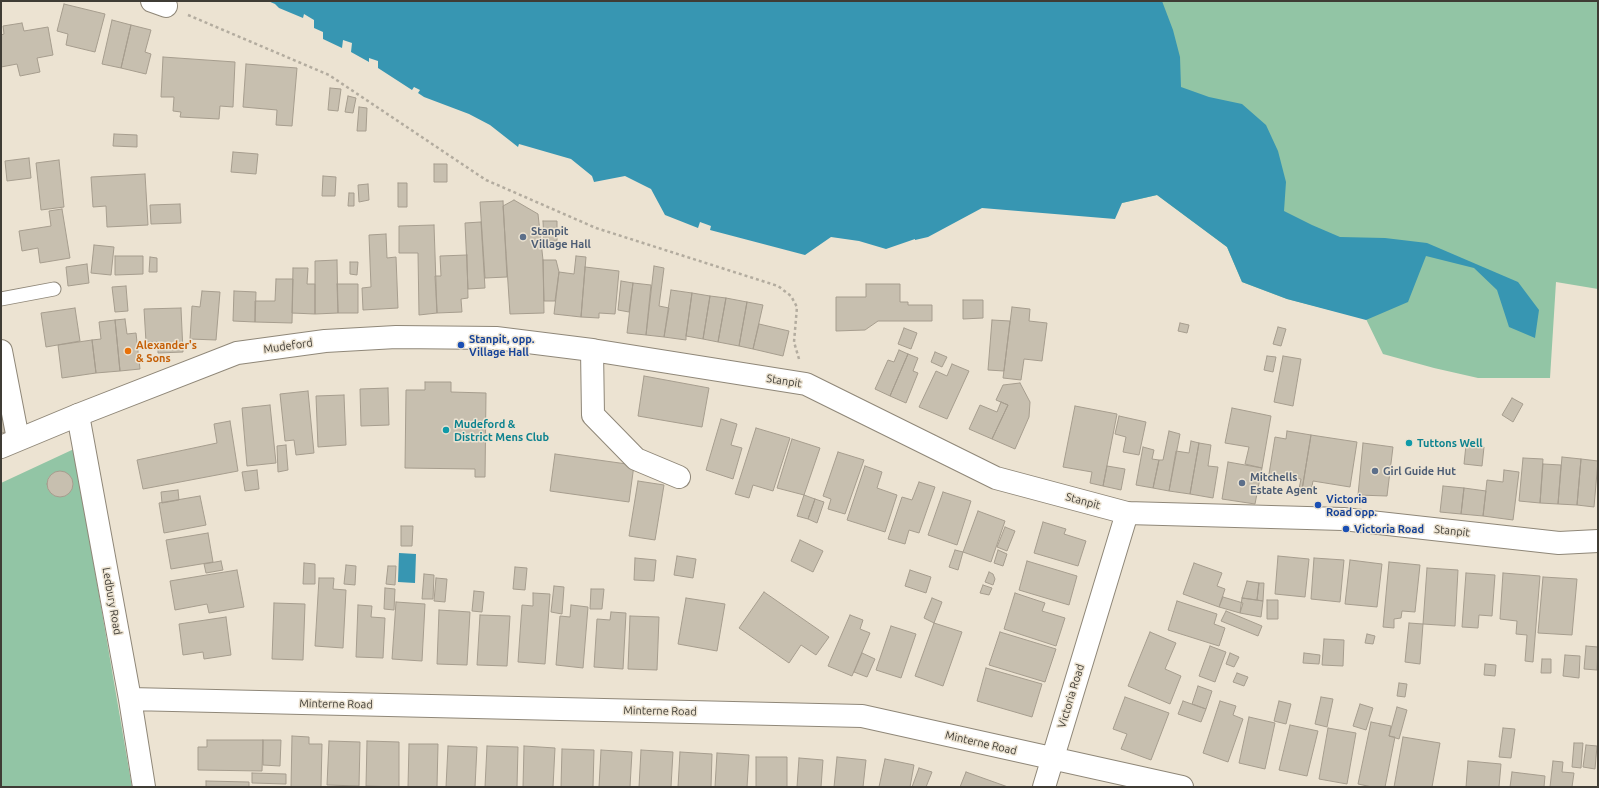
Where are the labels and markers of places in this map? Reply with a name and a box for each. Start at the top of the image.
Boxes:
place label: Stanpit Village Hall [531,224,591,250]
marker: Stanpit Village Hall [518,232,528,242]
place label: Stanpit, opp. Village Hall [469,332,534,358]
place label: Alexander's & Sons [136,338,197,364]
marker: Stanpit, opp. Village Hall [456,340,466,350]
marker: Alexander's & Sons [123,346,133,356]
place label: Mudeford & District Mens Club [454,417,549,443]
marker: Mudeford & District Mens Club [441,425,451,435]
place label: Tuttons Well [1417,436,1483,450]
marker: Tuttons Well [1404,438,1414,448]
place label: Girl Guide Hut [1383,464,1456,478]
marker: Girl Guide Hut [1370,466,1380,476]
place label: Mitchells Estate Agent [1250,470,1317,496]
marker: Mitchells Estate Agent [1237,478,1247,488]
place label: Victoria Road opp. [1326,492,1377,518]
marker: Victoria Road opp. [1313,500,1323,510]
place label: Victoria Road [1354,522,1424,536]
marker: Victoria Road [1341,524,1351,534]

